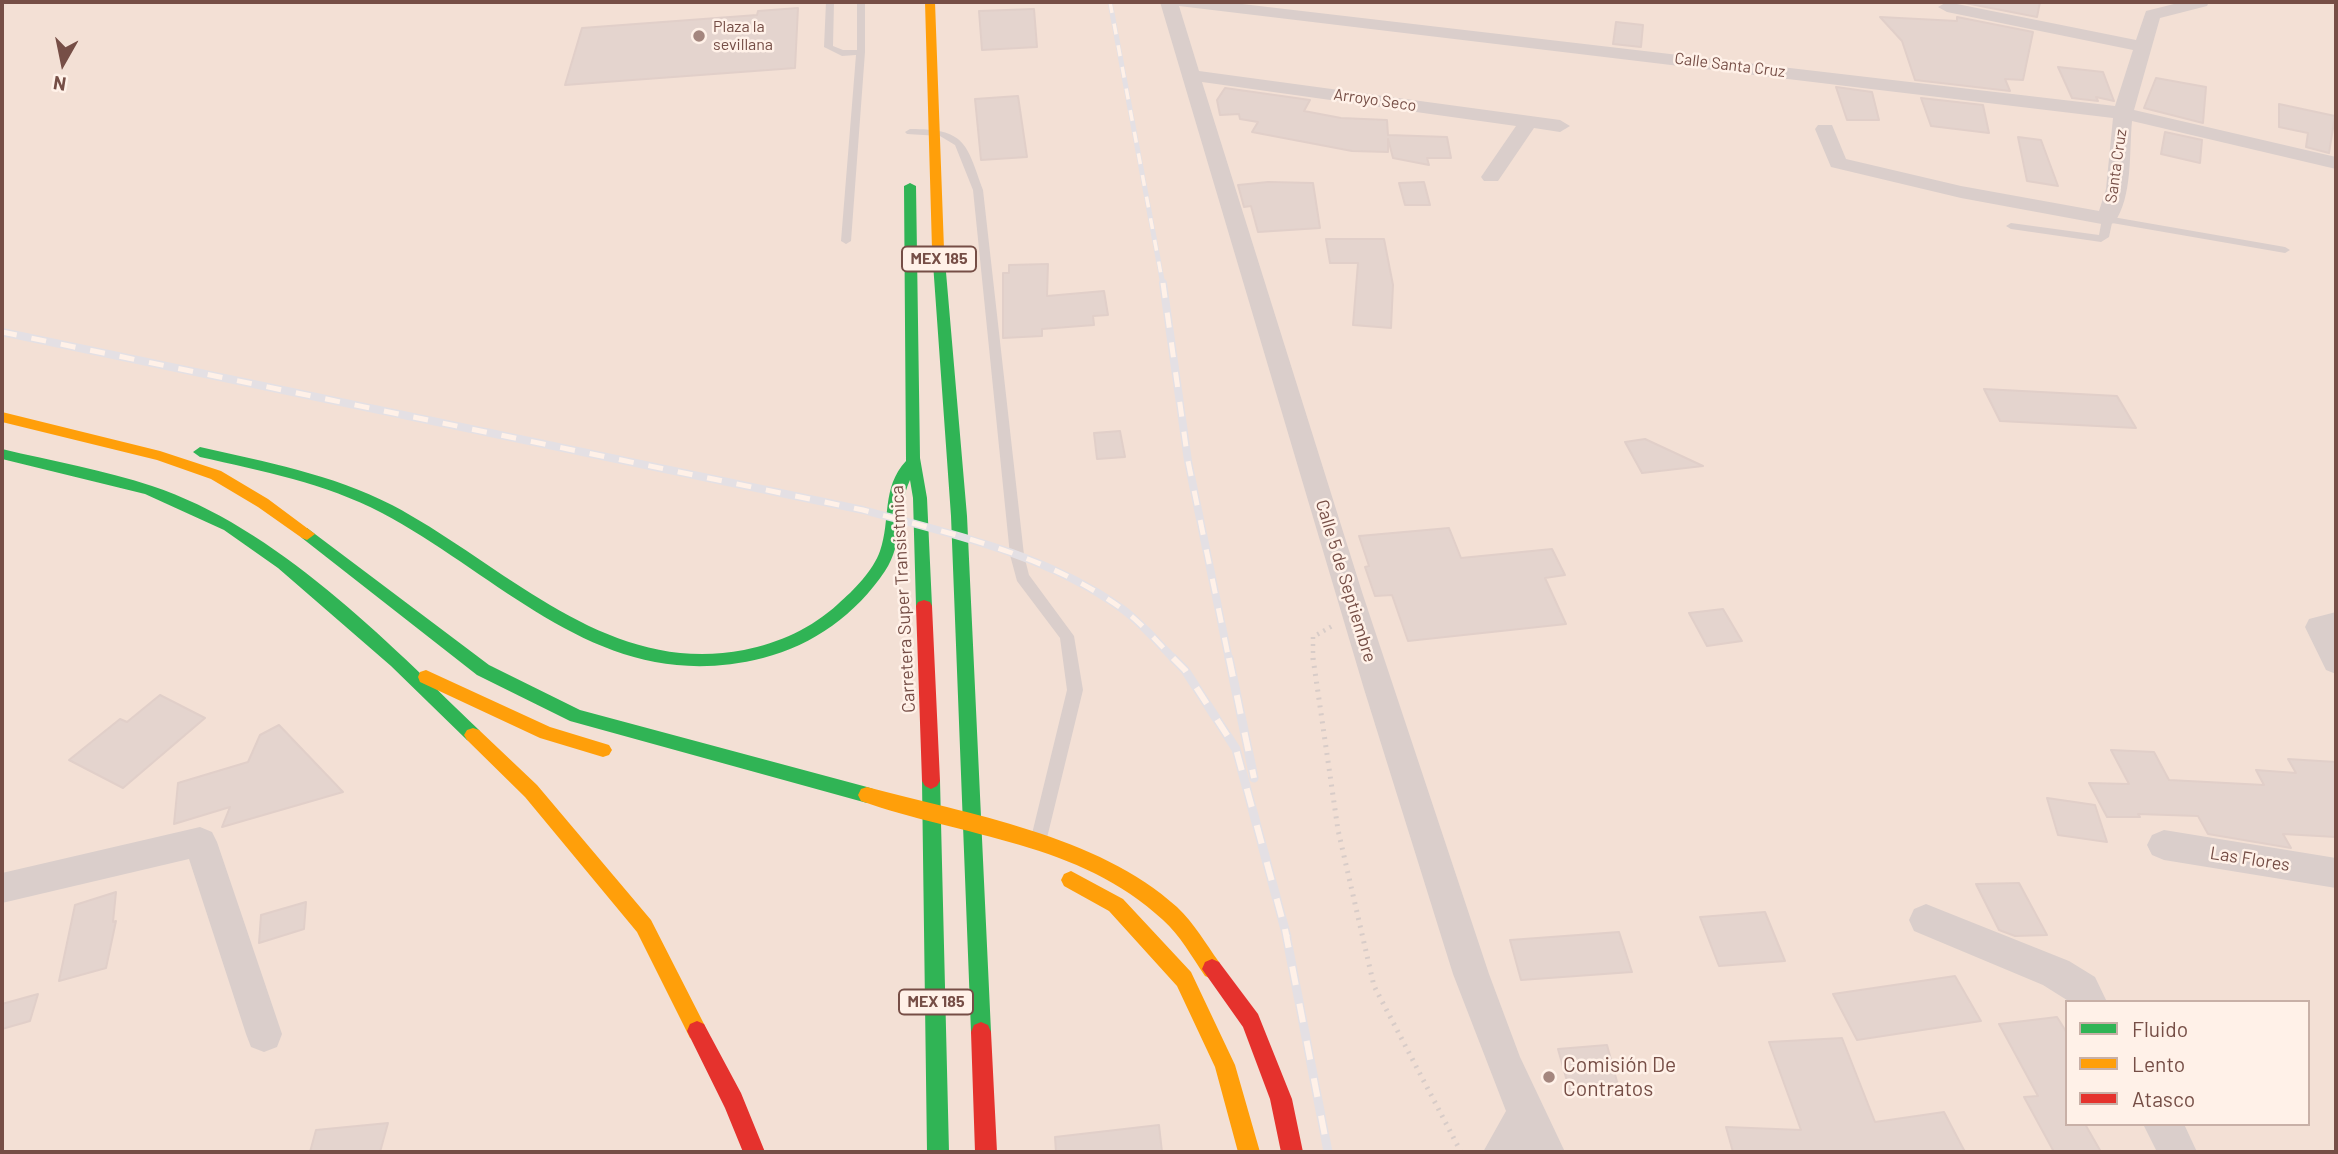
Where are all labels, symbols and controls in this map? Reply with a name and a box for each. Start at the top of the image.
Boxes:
place label: Plaza la sevillana [713,17,773,55]
north arrow [28,28,98,98]
marker: Plaza la sevillana [691,28,707,44]
street label: Calle Santa Cruz [1674,49,1786,81]
text: N [52,72,68,97]
street label: Arroyo Seco [1332,85,1418,115]
street label: Santa Cruz [2101,128,2131,204]
road number: MEX 185 [902,246,976,272]
street label: Carretera Super Transístmica [886,485,920,713]
street label: Calle 5 de Septiembre [1311,497,1381,665]
street label: Las Flores [2209,842,2291,876]
road number: MEX 185 [899,990,973,1014]
legend [2065,1000,2310,1126]
text: Fluido [2132,1016,2188,1041]
text: Lento [2132,1051,2185,1076]
place label: Comisión De Contratos [1563,1052,1676,1102]
marker: Comisión De Contratos [1541,1069,1557,1085]
text: Atasco [2132,1086,2195,1111]

